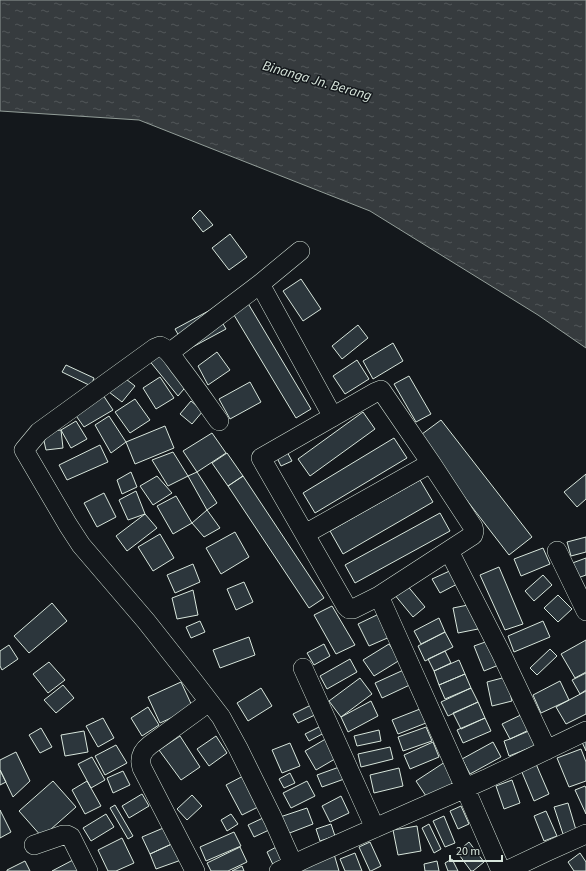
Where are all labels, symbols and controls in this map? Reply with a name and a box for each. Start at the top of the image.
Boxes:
water label: Binanga Jn. Berang [260,56,374,106]
scale bar [450,837,502,863]
text: 20 m [456,843,480,860]

